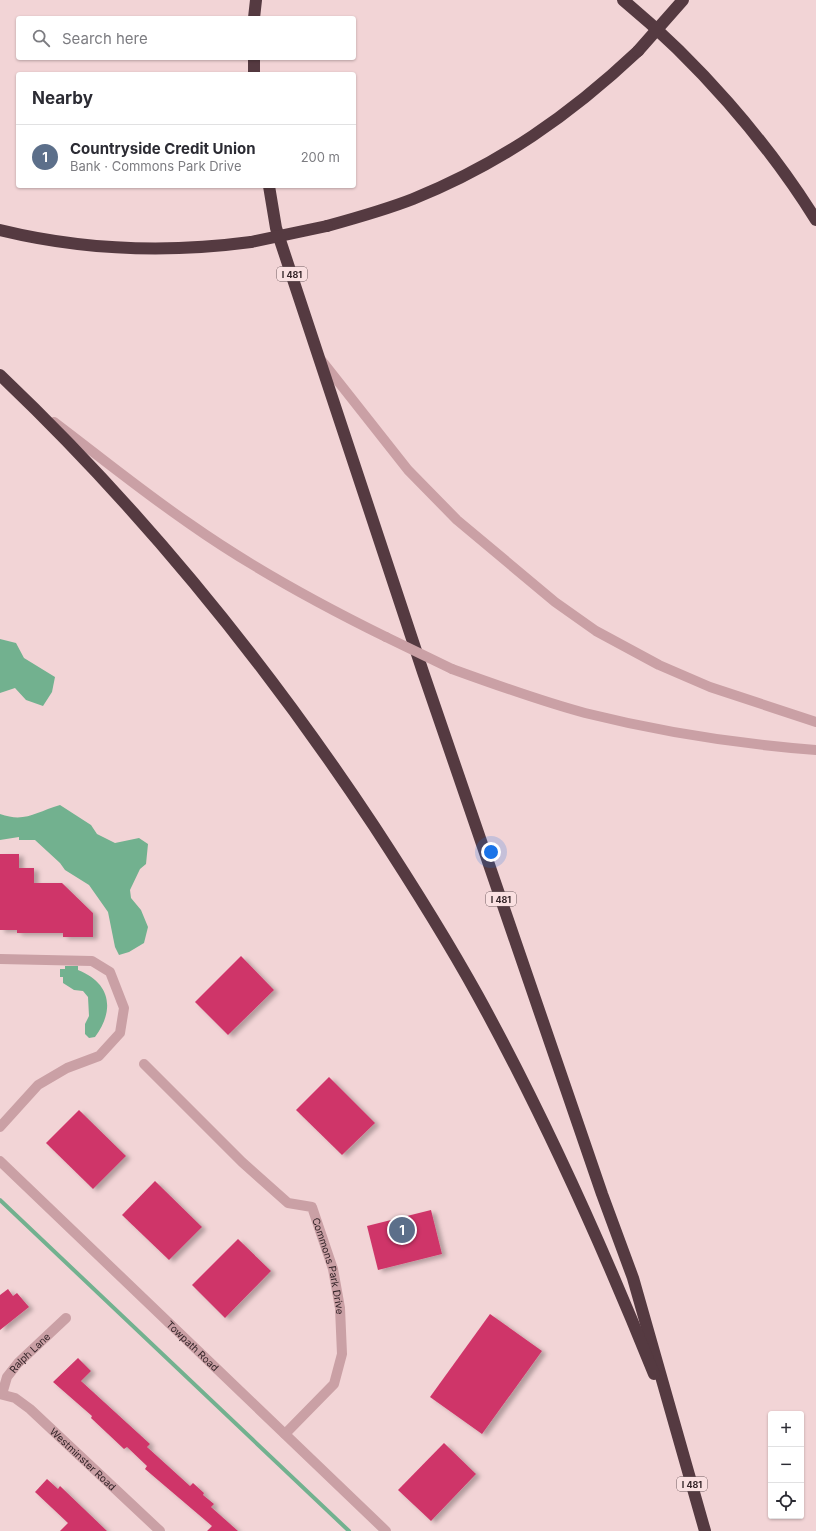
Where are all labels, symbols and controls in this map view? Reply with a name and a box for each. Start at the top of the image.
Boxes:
search box [16,16,356,60]
icon: search [30,27,52,49]
text: Search here [62,29,148,48]
text: Nearby [32,88,93,108]
text: Countryside Credit Union [70,139,256,158]
text: 1 [42,149,48,165]
text: 200 m [301,149,340,165]
text: Bank · Commons Park Drive [70,158,242,174]
road number: I 481 [277,267,307,281]
your location [481,842,501,862]
road number: I 481 [486,892,516,906]
pin: 1 [389,1215,415,1245]
street label: Commons Park Drive [310,1216,346,1315]
street label: Towpath Road [164,1318,221,1374]
street label: Ralph Lane [7,1330,53,1375]
map controls [768,1411,804,1519]
button: + [768,1411,804,1447]
street label: Westminster Road [48,1425,119,1493]
button: − [768,1447,804,1483]
road number: I 481 [677,1477,707,1491]
button: locate [768,1483,804,1519]

